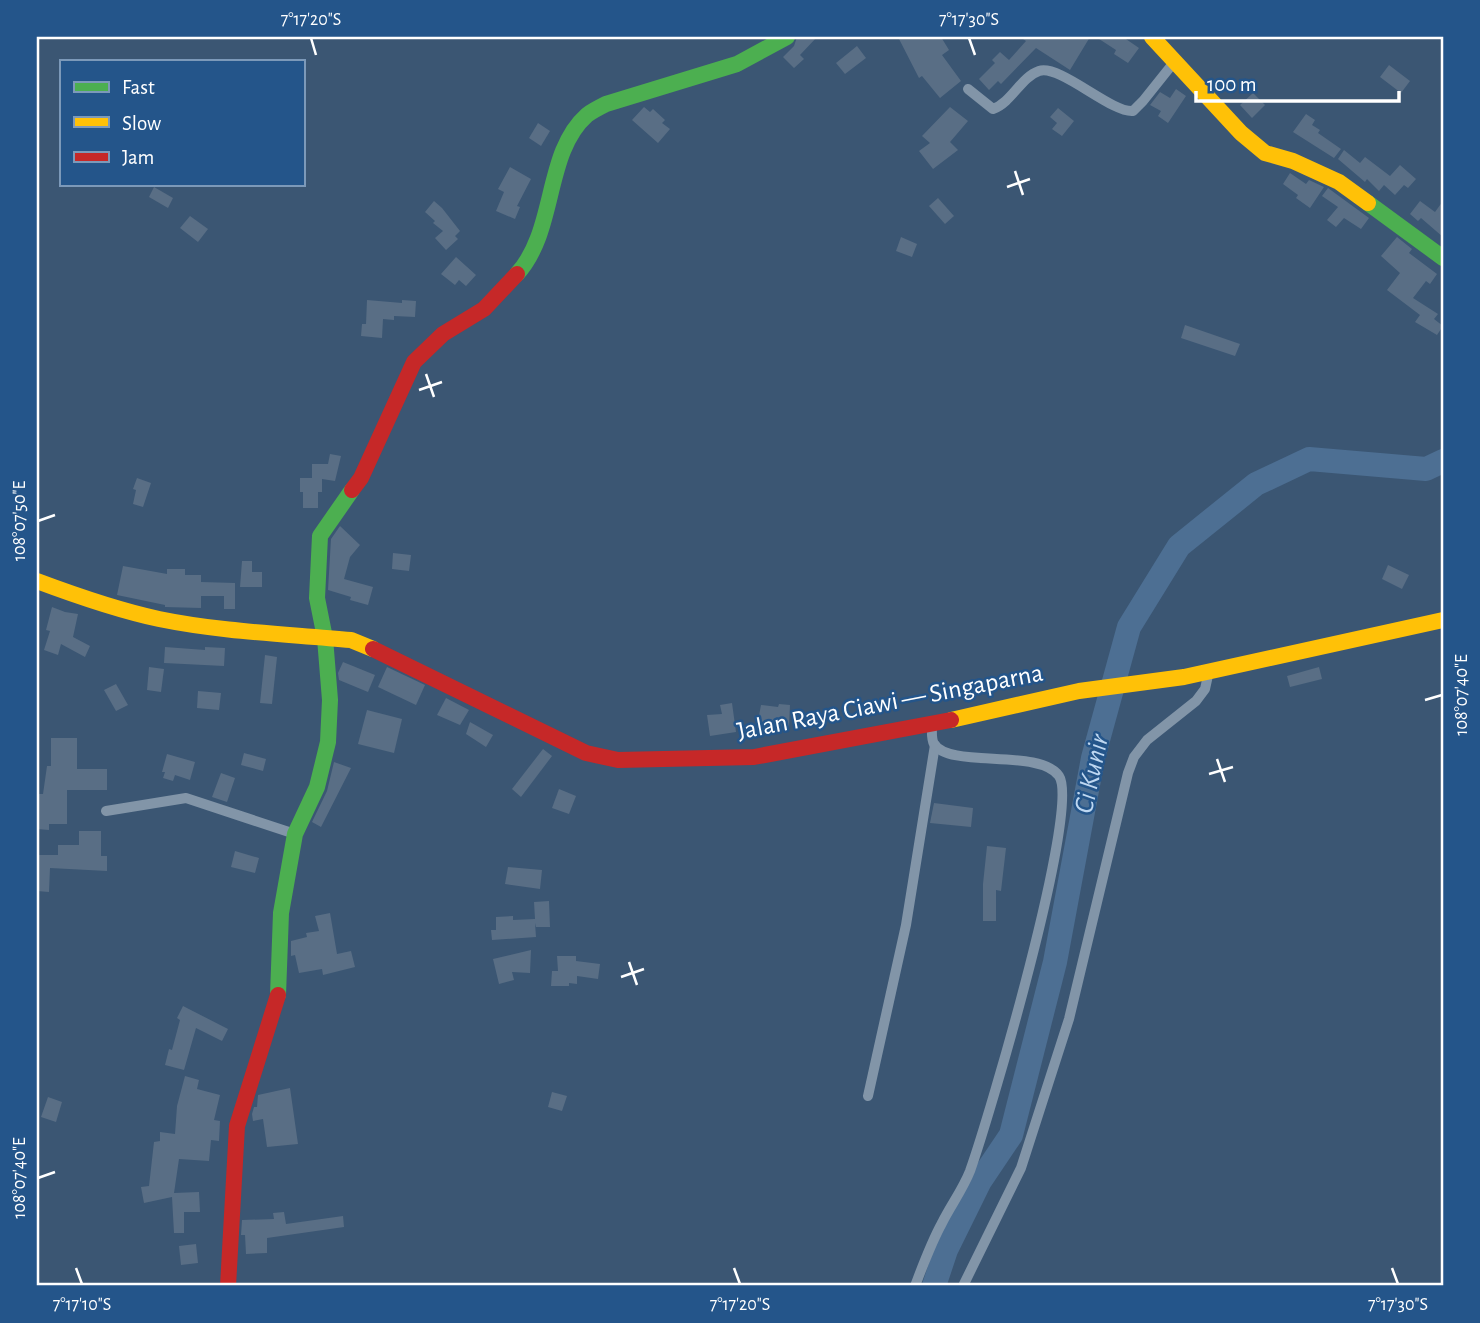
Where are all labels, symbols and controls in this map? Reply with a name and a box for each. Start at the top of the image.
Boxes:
text: 7°17'20"S [281,11,341,29]
text: 7°17'30"S [939,11,999,29]
legend [60,60,304,186]
scale bar [1196,60,1400,104]
text: 100 m [1207,74,1257,95]
text: Fast [122,77,155,98]
text: Slow [122,113,161,134]
text: Jam [122,147,154,168]
text: 108°07'50"E [11,481,29,561]
text: 108°07'40"E [1453,654,1471,736]
street label: Jalan Raya Ciawi — Singaparna [735,660,1045,744]
water label: Ci Kunir [1070,731,1114,816]
text: 108°07'40"E [11,1137,29,1219]
text: 7°17'10"S [53,1296,111,1314]
text: 7°17'20"S [710,1296,770,1314]
text: 7°17'30"S [1368,1296,1428,1314]

